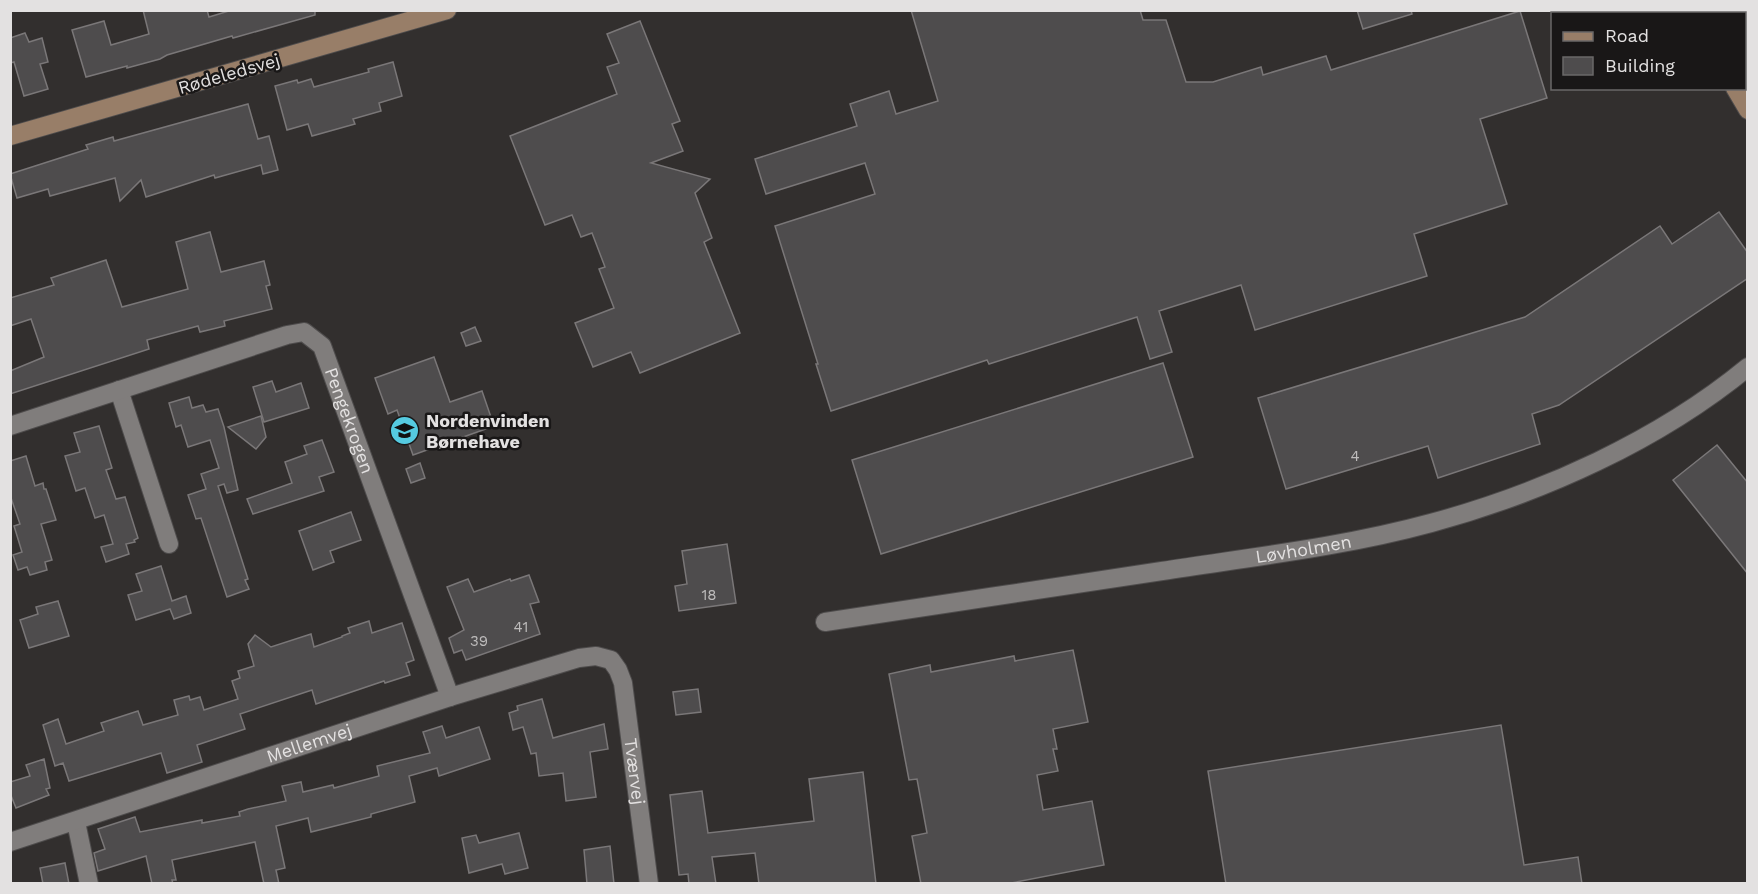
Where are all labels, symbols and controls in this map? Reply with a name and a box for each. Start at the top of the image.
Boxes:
legend [1551,12,1746,90]
text: Road [1605,25,1649,46]
street label: Rødeledsvej [175,49,282,98]
text: Building [1605,55,1675,76]
street label: Pengekrogen [321,364,379,476]
place label: Nordenvinden Børnehave [426,410,550,452]
school or university icon: Nordenvinden Børnehave [389,415,421,447]
house number: 4 [1350,447,1360,465]
street label: Løvholmen [1254,530,1353,567]
house number: 18 [701,586,717,604]
house number: 41 [514,618,528,636]
house number: 39 [470,632,488,650]
street label: Mellemvej [264,719,354,767]
street label: Tværvej [620,737,650,806]

